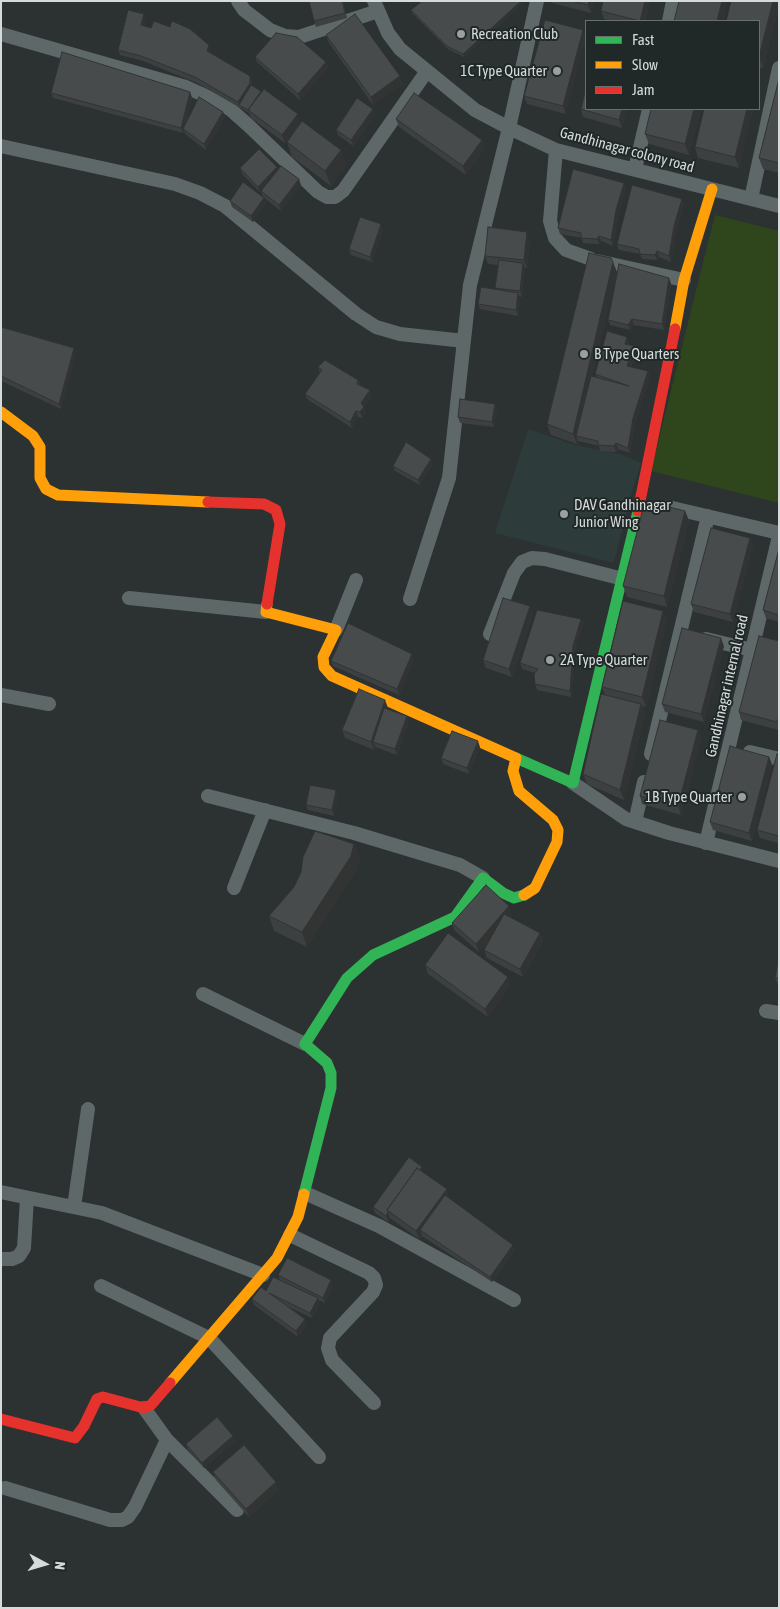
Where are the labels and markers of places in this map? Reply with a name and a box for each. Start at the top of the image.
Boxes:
place label: Recreation Club [471,25,558,43]
marker: Recreation Club [455,28,467,40]
place label: 1C Type Quarter [460,62,547,80]
marker: 1C Type Quarter [551,65,563,77]
place label: B Type Quarters [594,345,679,363]
marker: B Type Quarters [578,348,590,360]
place label: DAV Gandhinagar Junior Wing [574,496,671,531]
marker: DAV Gandhinagar Junior Wing [558,508,570,520]
place label: 2A Type Quarter [560,651,647,669]
marker: 2A Type Quarter [544,654,556,666]
place label: 1B Type Quarter [645,788,732,806]
marker: 1B Type Quarter [736,791,748,803]

